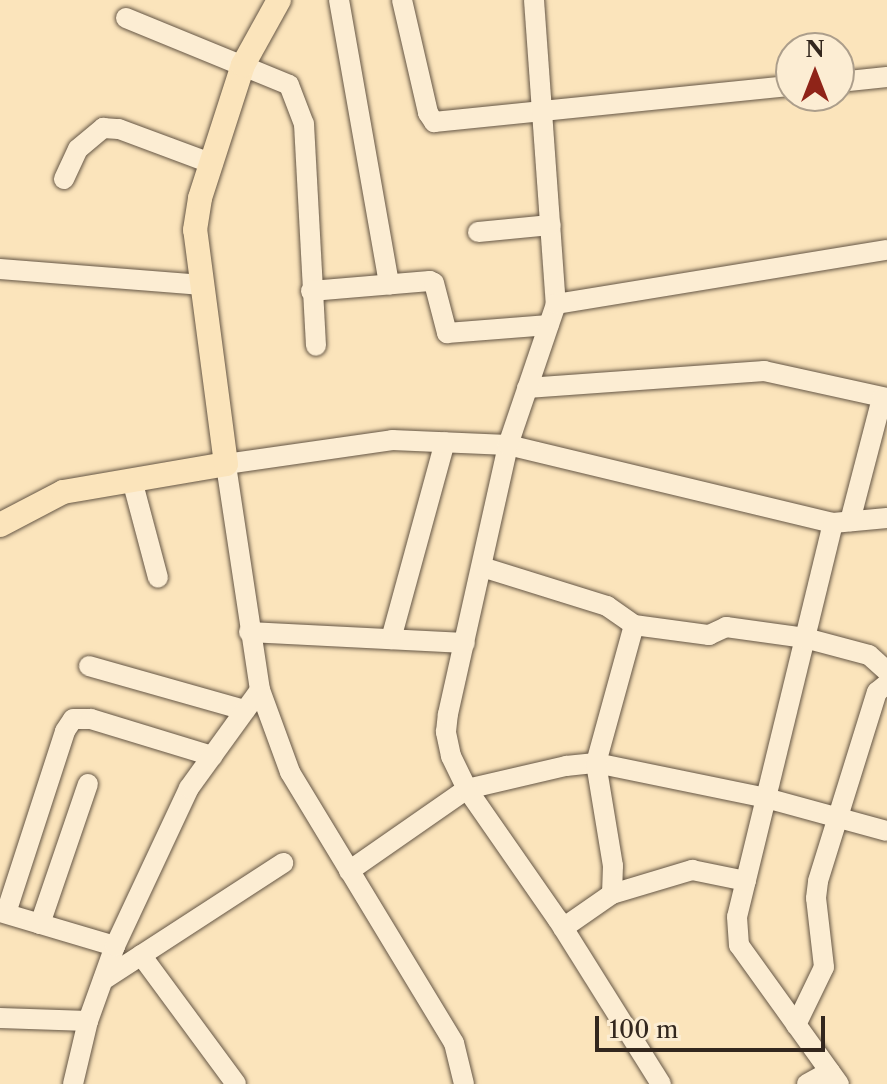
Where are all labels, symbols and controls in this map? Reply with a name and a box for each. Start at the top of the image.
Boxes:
north arrow [775,32,855,112]
text: N [805,36,825,63]
scale bar [599,1000,829,1050]
text: 100 m [609,1015,678,1044]

